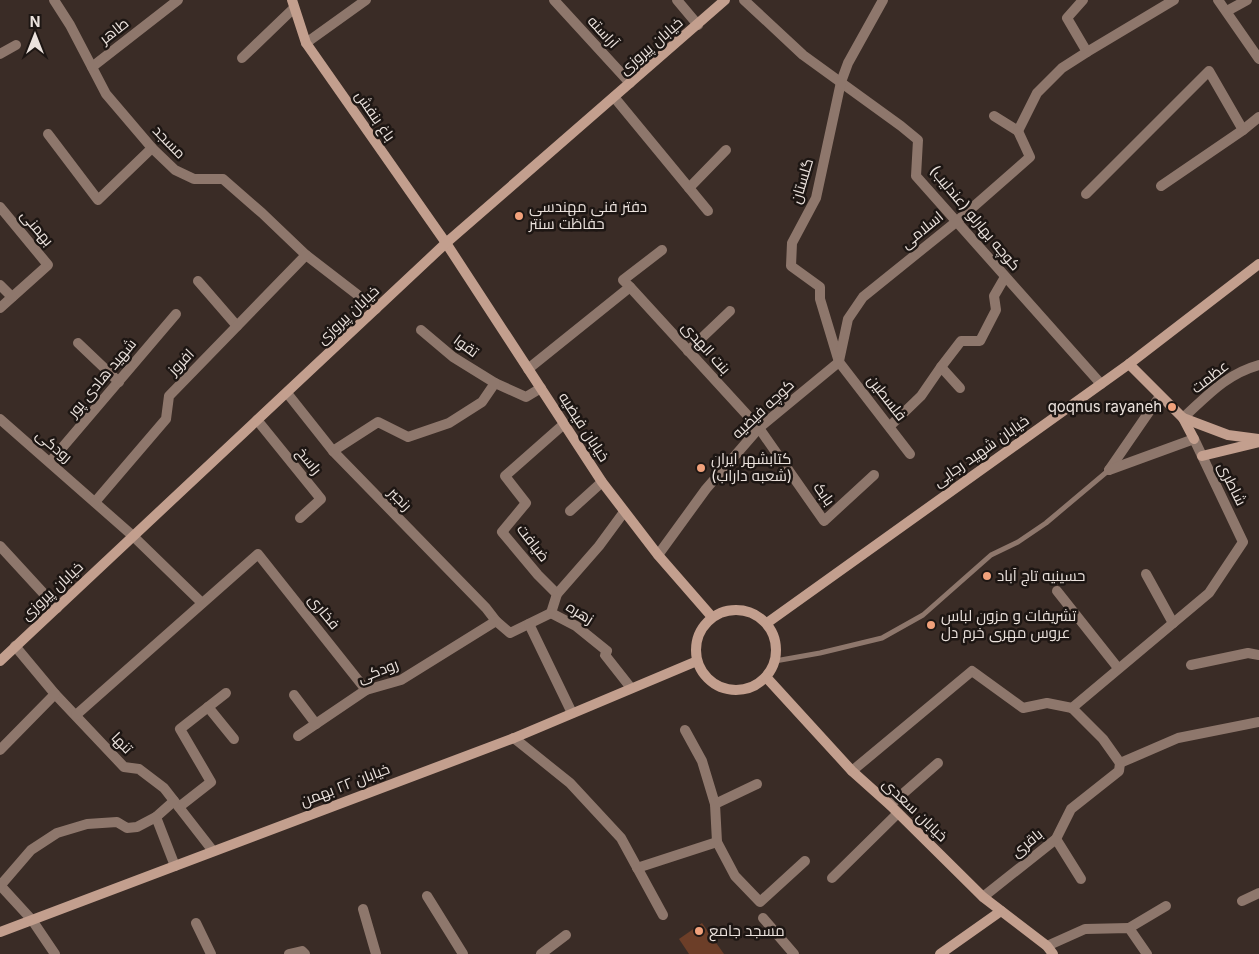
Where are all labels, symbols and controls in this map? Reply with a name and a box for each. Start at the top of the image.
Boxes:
north arrow [10,10,60,60]
street label: آراسته [584,11,623,52]
text: N [30,13,40,30]
street label: طاهر [94,13,132,49]
street label: خیابان پیروزی [615,13,687,79]
street label: باغ بنفش [349,87,400,146]
street label: مسجد [149,121,190,162]
street label: گلستان [786,156,818,206]
street label: کوچه بهارلو (عندلیب) [925,161,1025,275]
place label: دفتر فنی مهندسی حفاظت سنتر [528,197,647,233]
street label: بهمنی [16,206,58,250]
street label: اسلامی [897,207,947,253]
marker: دفتر فنی مهندسی حفاظت سنتر [513,210,525,222]
street label: خیابان پیروزی [313,281,383,349]
street label: بنت الهدی [677,317,735,379]
street label: تقوا [450,330,483,361]
street label: شهید هادی پور [63,334,141,422]
street label: افروز [163,344,198,380]
street label: عظمت [1187,356,1232,397]
street label: فلسطین [863,371,911,425]
street label: کوچه فیضیه [727,375,799,443]
street label: خیابان فیضیه [554,388,614,466]
place label: qoqnus rayaneh [1048,397,1162,416]
marker: qoqnus rayaneh [1166,401,1178,413]
street label: خیابان شهید رجایی [929,410,1033,492]
street label: رودکی [31,425,77,467]
street label: راسخ [291,443,326,480]
place label: کتابشهر ایران (شعبه داراب) [711,449,792,485]
street label: شاطری [1213,459,1251,509]
marker: کتابشهر ایران (شعبه داراب) [695,462,707,474]
street label: بابک [810,478,839,509]
street label: رنجبر [384,482,416,515]
street label: ضیافت [513,520,554,565]
street label: خیابان پیروزی [17,557,87,625]
place label: حسینیه تاج آباد [997,566,1085,587]
marker: حسینیه تاج آباد [981,570,993,582]
street label: فخاری [304,590,344,634]
street label: زهره [563,597,598,628]
place label: تشریفات و مزون لباس عروس مهری خرم دل [941,606,1076,643]
marker: تشریفات و مزون لباس عروس مهری خرم دل [925,619,937,631]
street label: رودکی [355,654,401,688]
street label: تنها [107,728,137,758]
street label: خیابان ۲۲ بهمن [297,759,393,811]
street label: خیابان سعدی [878,774,952,846]
street label: باقری [1007,824,1047,862]
place label: مسجد جامع [709,921,785,942]
marker: مسجد جامع [693,925,705,937]

